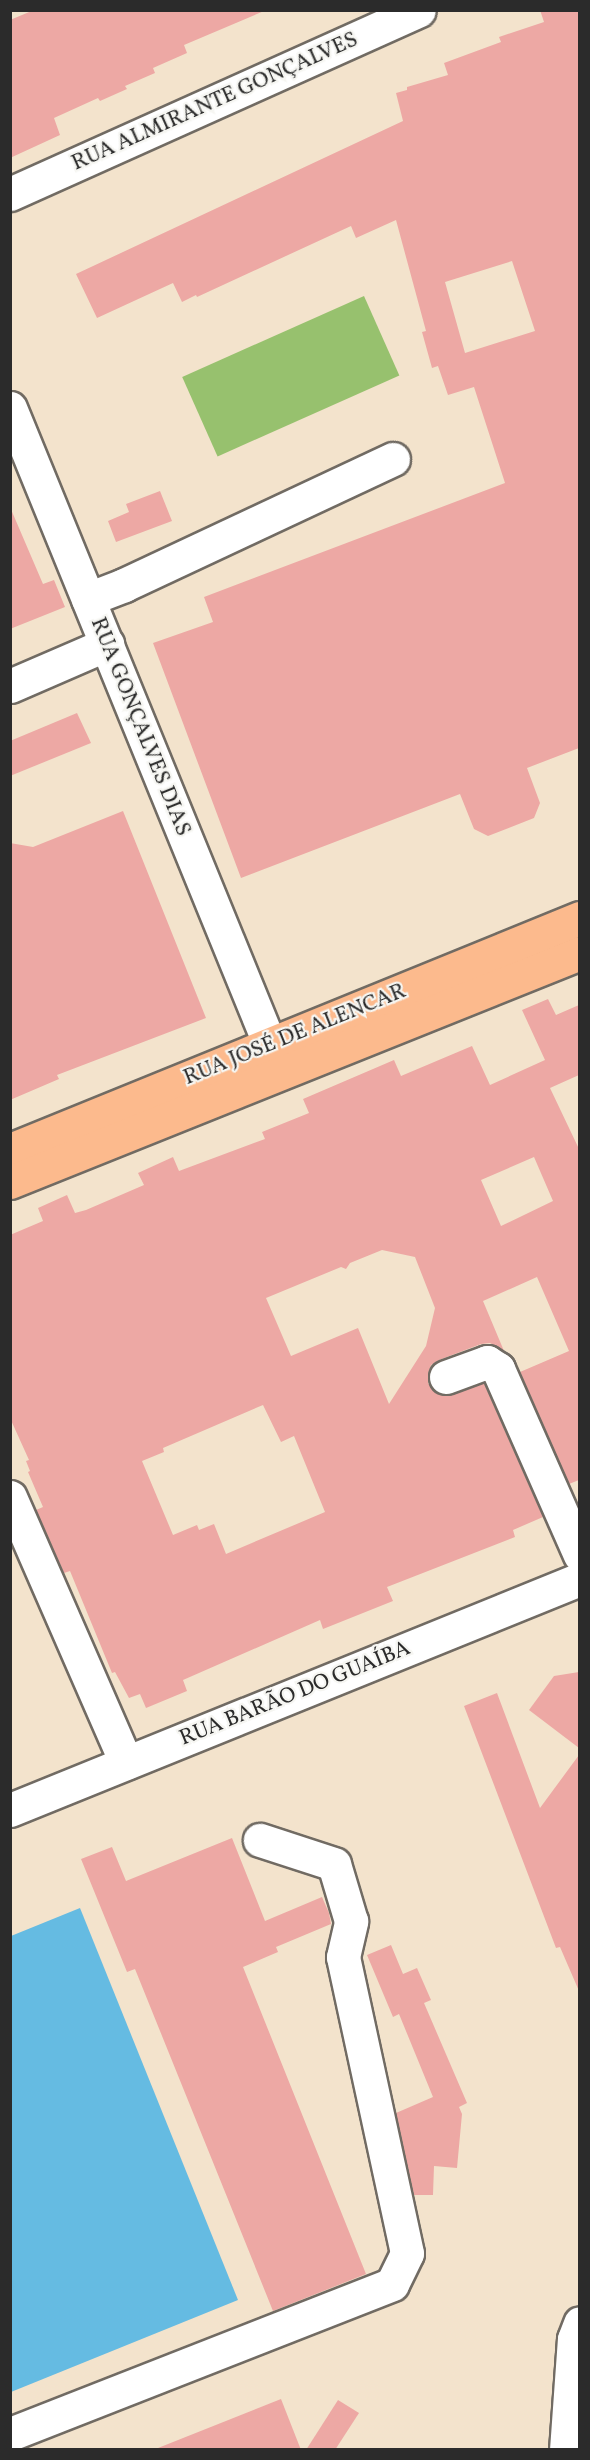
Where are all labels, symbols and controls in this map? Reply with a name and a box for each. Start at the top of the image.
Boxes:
street label: RUA ALMIRANTE GONÇALVES [68,27,362,177]
street label: RUA GONÇALVES DIAS [84,614,196,840]
street label: RUA JOSÉ DE ALENCAR [180,978,410,1092]
street label: RUA BARÃO DO GUAÍBA [176,1636,414,1752]

